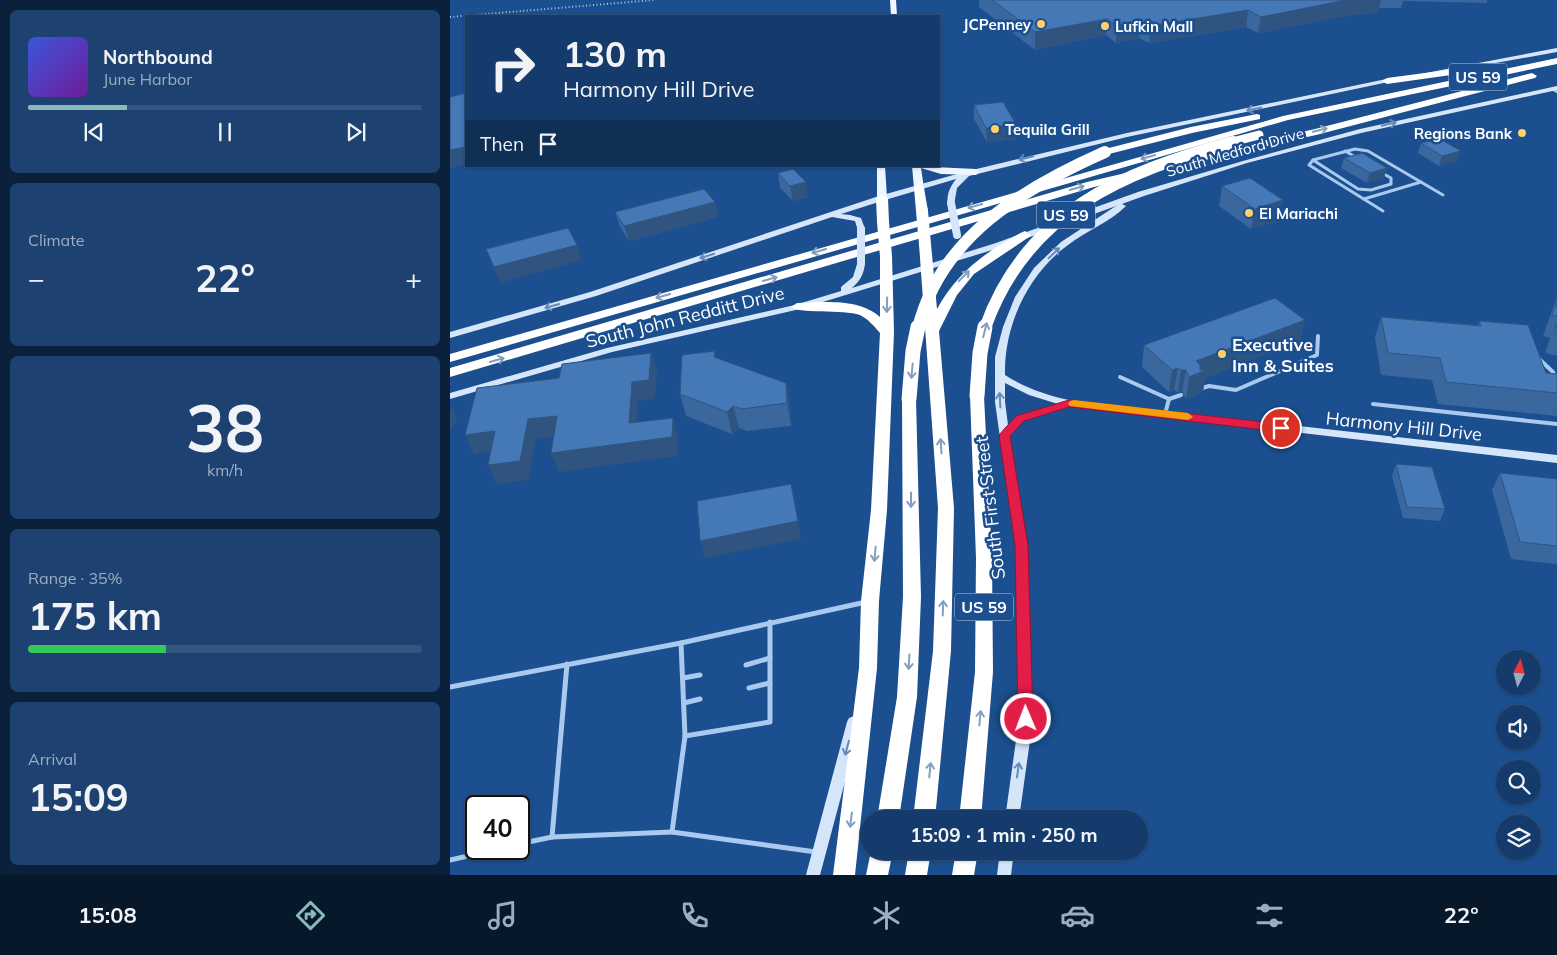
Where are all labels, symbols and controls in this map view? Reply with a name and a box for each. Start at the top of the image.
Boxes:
place label: JCPenney [963,15,1032,34]
place label: Lufkin Mall [1115,17,1193,36]
marker: JCPenney [1035,18,1047,30]
marker: Lufkin Mall [1099,20,1111,32]
text: 130 m [563,32,667,76]
icon: right [480,35,545,100]
text: Northbound [103,45,213,69]
road number: US 59 [1449,64,1507,90]
text: June Harbor [103,69,192,89]
text: Harmony Hill Drive [563,75,755,103]
one-way arrow [1246,104,1262,114]
icon: previous [80,118,108,146]
icon: pause [211,118,239,146]
icon: next [342,118,370,146]
one-way arrow [1381,119,1397,128]
place label: Tequila Grill [1005,120,1090,139]
marker: Tequila Grill [989,123,1001,135]
street label: South Medford Drive [1164,123,1306,181]
place label: Regions Bank [1414,124,1513,143]
one-way arrow [1312,125,1328,135]
marker: Regions Bank [1516,127,1528,139]
icon: arrive [534,130,562,158]
text: Then [480,132,524,156]
one-way arrow [1141,153,1157,162]
one-way arrow [1019,154,1035,163]
one-way arrow [1069,183,1085,193]
one-way arrow [968,202,984,212]
road number: US 59 [1037,202,1095,228]
place label: El Mariachi [1259,204,1338,223]
marker: El Mariachi [1243,207,1255,219]
text: Climate [28,230,84,250]
one-way arrow [812,247,828,257]
one-way arrow [1048,247,1060,260]
one-way arrow [699,252,715,261]
text: 22° [195,254,255,302]
text: − [28,261,45,296]
text: + [405,261,422,296]
one-way arrow [958,270,970,283]
one-way arrow [762,273,778,283]
street label: South John Redditt Drive [583,281,787,353]
one-way arrow [655,292,671,302]
one-way arrow [882,296,892,312]
one-way arrow [544,301,560,311]
one-way arrow [981,322,990,338]
place label: Executive Inn & Suites [1232,333,1334,377]
marker: Executive Inn & Suites [1216,348,1228,360]
one-way arrow [488,354,504,364]
one-way arrow [907,363,916,379]
text: 38 [186,387,264,468]
one-way arrow [996,392,1005,408]
street label: Harmony Hill Drive [1325,406,1483,446]
pin [1260,407,1302,449]
icon: arrive [1267,414,1295,442]
street label: South First Street [970,435,1010,581]
one-way arrow [937,438,946,454]
text: km/h [207,460,243,480]
one-way arrow [906,492,916,508]
one-way arrow [870,546,880,562]
text: Range · 35% [28,568,123,588]
text: 175 km [28,592,162,640]
road number: US 59 [955,594,1013,620]
one-way arrow [938,601,948,617]
north arrow [1496,650,1541,695]
map controls [1496,650,1541,860]
one-way arrow [904,654,913,670]
position arrow [999,692,1051,744]
button: sound [1496,705,1541,750]
one-way arrow [975,710,984,726]
one-way arrow [842,740,851,756]
text: Arrival [28,749,77,769]
button: search [1496,760,1541,805]
one-way arrow [925,763,935,779]
one-way arrow [1014,763,1024,779]
text: 15:09 [28,773,129,821]
speed limit sign: 40 [465,795,530,860]
one-way arrow [846,812,856,828]
button: layers [1496,815,1541,860]
text: 15:09 · 1 min · 250 m [910,823,1098,847]
icon: directions [293,898,328,933]
icon: music [485,898,520,933]
icon: phone [677,898,712,933]
icon: climate [869,898,904,933]
icon: car [1060,898,1095,933]
icon: filters [1252,898,1287,933]
text: 15:08 [78,901,137,929]
text: 22° [1444,901,1479,929]

